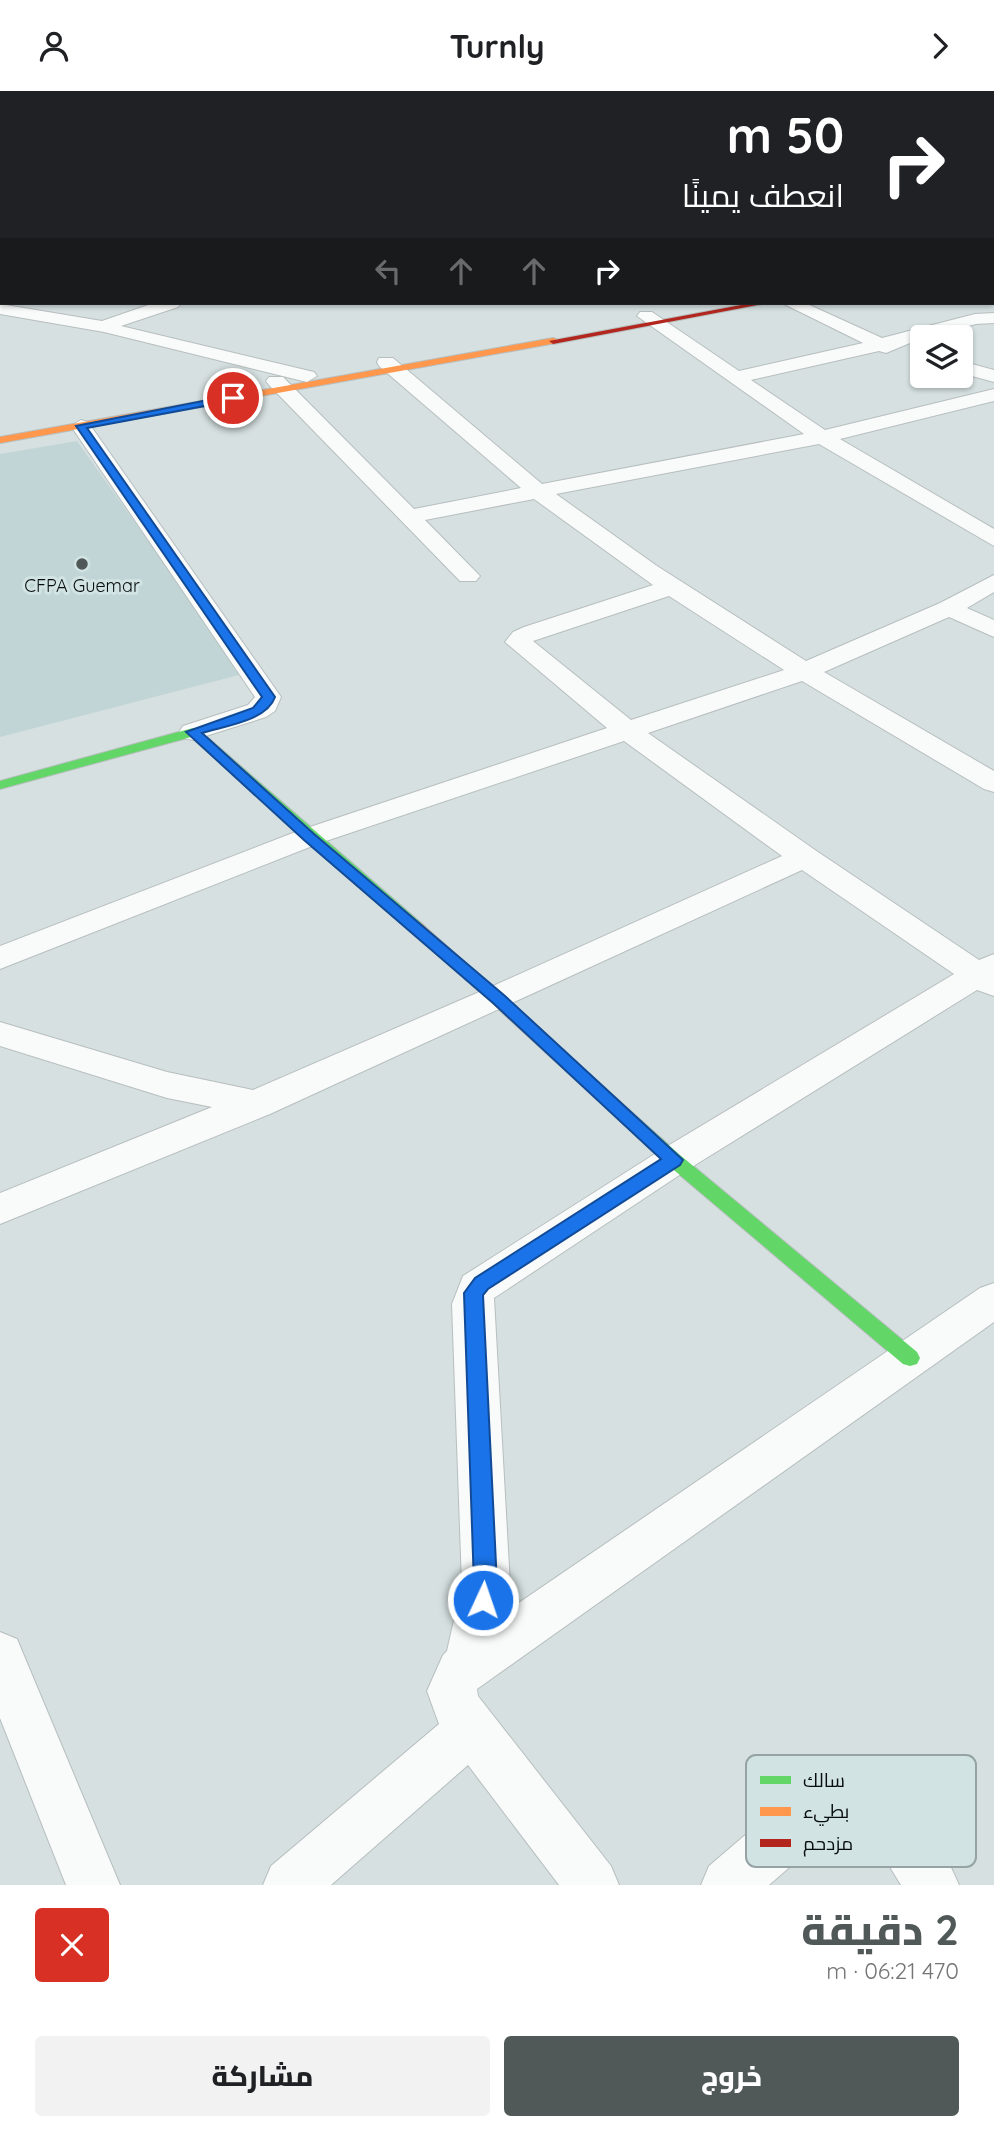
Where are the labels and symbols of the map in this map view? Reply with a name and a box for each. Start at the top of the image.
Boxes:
pin [203,368,263,428]
marker: CFPA Guemar [74,556,90,572]
place label: CFPA Guemar [24,574,140,597]
position arrow [446,1563,520,1637]
legend [746,1755,976,1867]
text: سالك [803,1768,845,1792]
text: بطيء [803,1799,849,1826]
text: مزدحم [803,1831,853,1857]

